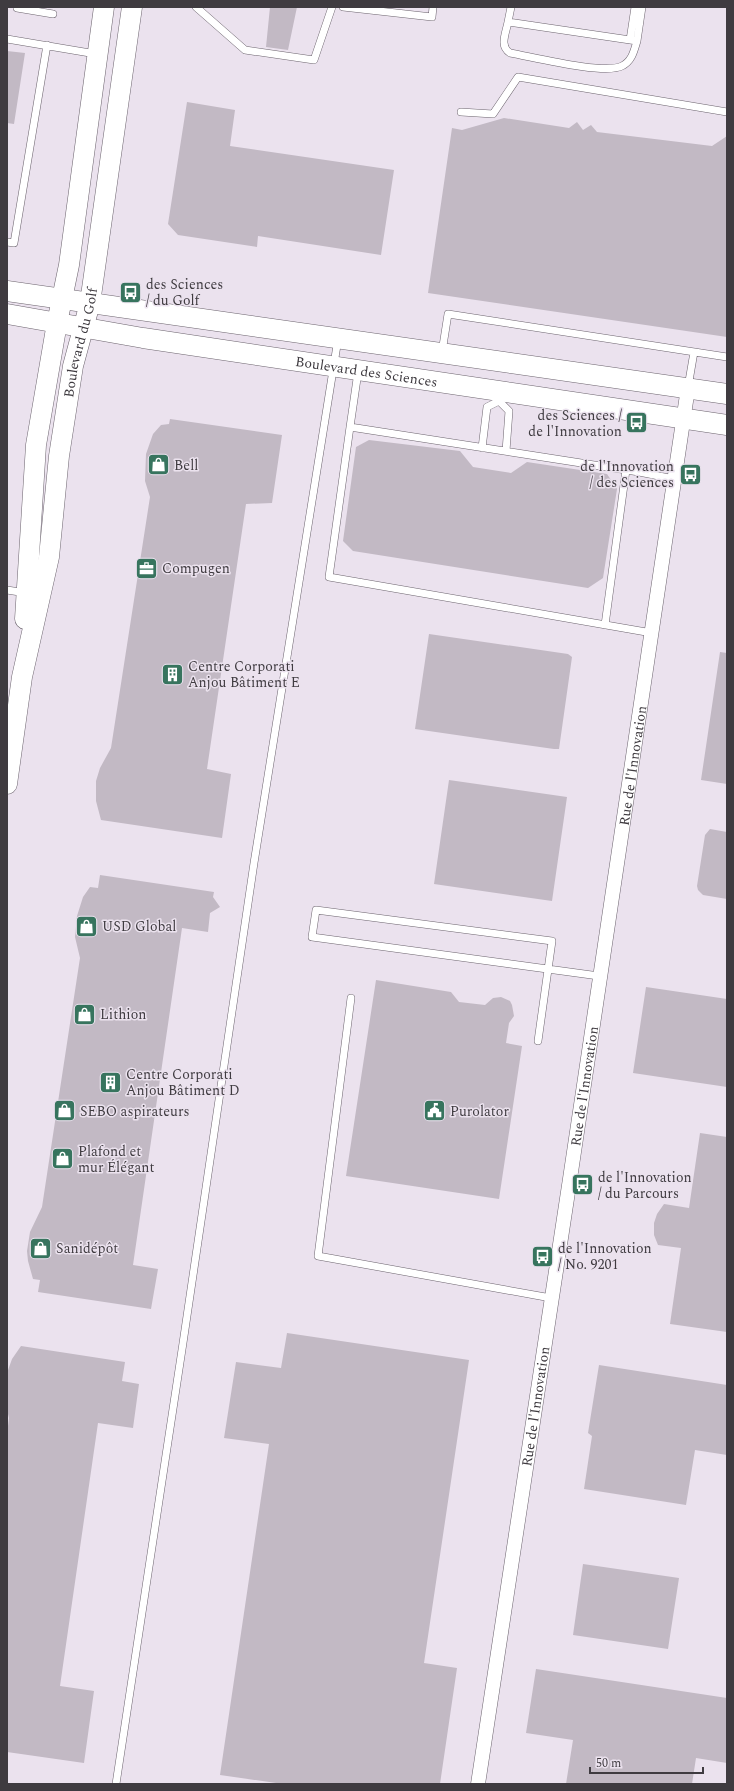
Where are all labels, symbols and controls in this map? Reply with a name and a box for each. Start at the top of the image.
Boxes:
place label: des Sciences / du Golf [146,274,223,311]
bus stop icon: des Sciences / du Golf [118,279,144,305]
street label: Boulevard du Golf [58,285,103,399]
street label: Boulevard des Sciences [294,351,439,393]
place label: des Sciences / de l'Innovation [528,405,622,442]
bus stop icon: des Sciences / de l'Innovation [624,410,650,436]
shop icon: Bell [145,452,171,478]
place label: Bell [174,455,198,476]
place label: de l'Innovation / des Sciences [580,456,674,493]
bus stop icon: de l'Innovation / des Sciences [677,461,703,487]
office icon: Compugen [133,555,159,581]
place label: Compugen [162,558,230,579]
place label: Centre Corporati Anjou Bâtiment E [188,656,300,693]
building icon: Centre Corporati Anjou Bâtiment E [159,661,185,687]
street label: Rue de l'Innovation [614,704,652,827]
shop icon: USD Global [74,913,100,939]
place label: USD Global [102,916,176,937]
shop icon: Lithion [71,1001,97,1027]
place label: Lithion [100,1004,146,1025]
street label: Rue de l'Innovation [565,1025,604,1148]
place label: Centre Corporati Anjou Bâtiment D [126,1064,240,1101]
building icon: Centre Corporati Anjou Bâtiment D [98,1069,124,1095]
shop icon: SEBO aspirateurs [52,1098,78,1124]
public building icon: Purolator [421,1098,447,1124]
place label: SEBO aspirateurs [80,1101,190,1122]
place label: Purolator [450,1101,509,1122]
place label: Plafond et mur Élégant [78,1141,154,1178]
shop icon: Plafond et mur Élégant [49,1146,75,1172]
place label: de l'Innovation / du Parcours [598,1167,692,1204]
bus stop icon: de l'Innovation / du Parcours [570,1172,596,1198]
shop icon: Sanidépôt [27,1235,53,1261]
place label: Sanidépôt [56,1238,118,1259]
place label: de l'Innovation / No. 9201 [558,1238,652,1275]
bus stop icon: de l'Innovation / No. 9201 [530,1243,556,1269]
street label: Rue de l'Innovation [516,1345,555,1468]
scale bar [590,1749,703,1775]
text: 50 m [596,1754,621,1773]

